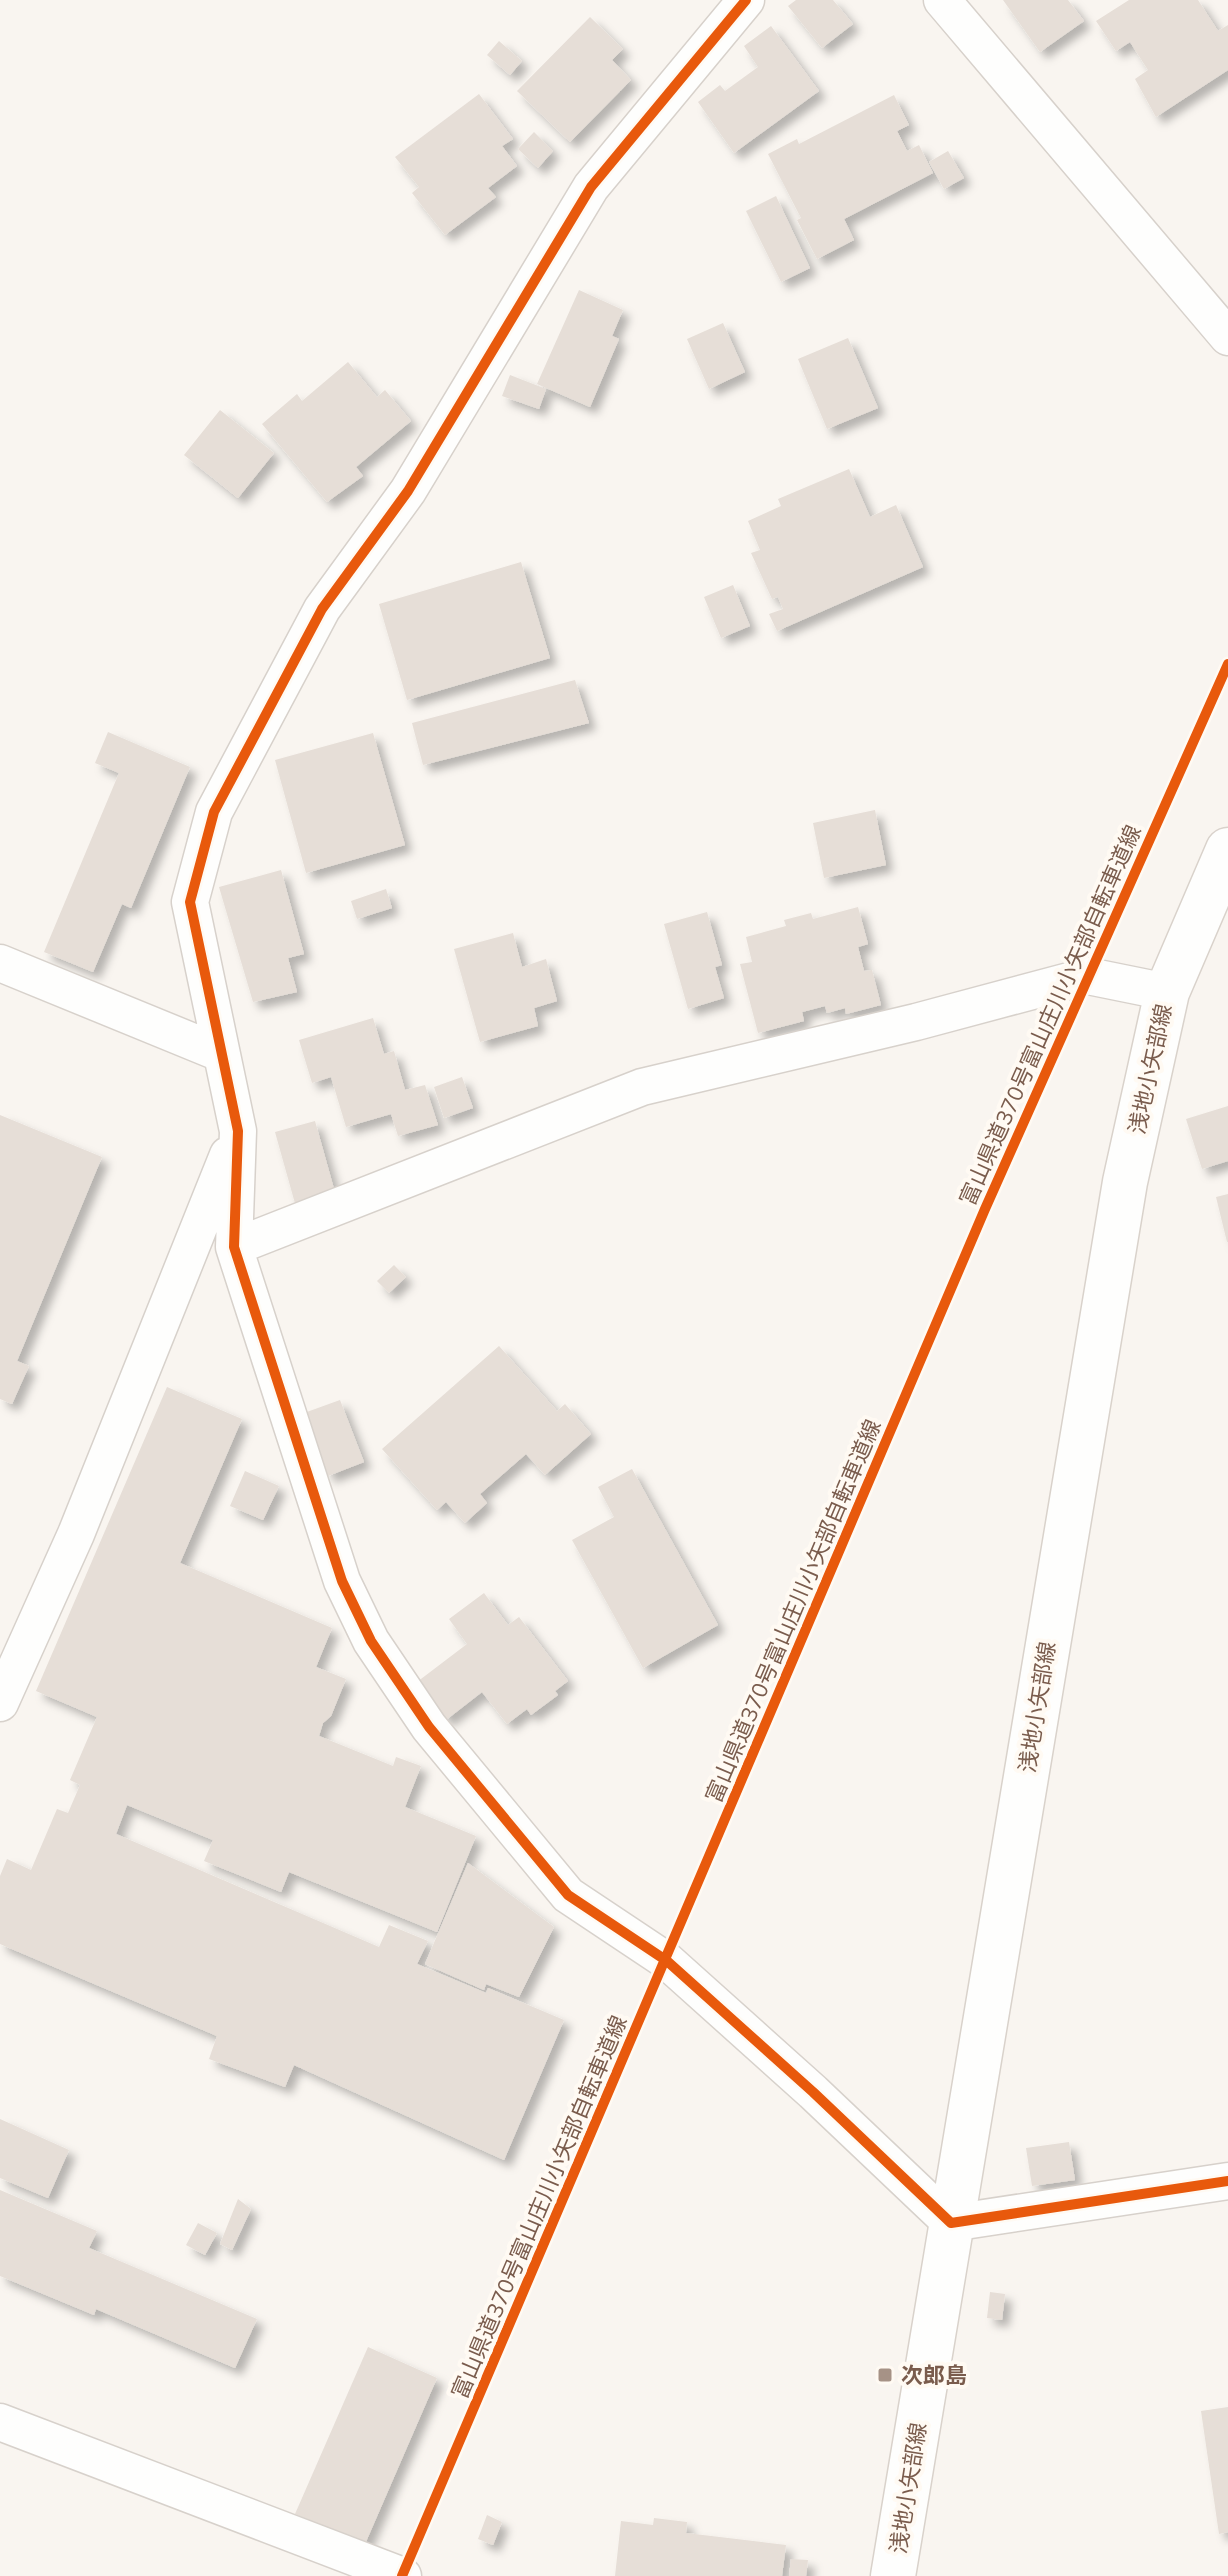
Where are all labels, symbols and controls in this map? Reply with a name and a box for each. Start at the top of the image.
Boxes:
street label: 富山県道370号富山庄川小矢部自転車道線 [953,820,1147,1210]
street label: 浅地小矢部線 [1123,1002,1177,1136]
street label: 富山県道370号富山庄川小矢部自転車道線 [699,1415,887,1807]
street label: 浅地小矢部線 [1013,1640,1061,1774]
street label: 富山県道370号富山庄川小矢部自転車道線 [445,2011,633,2403]
place label: 次郎島 [901,2361,967,2389]
marker: 次郎島 [876,2366,894,2384]
street label: 浅地小矢部線 [884,2421,932,2555]

